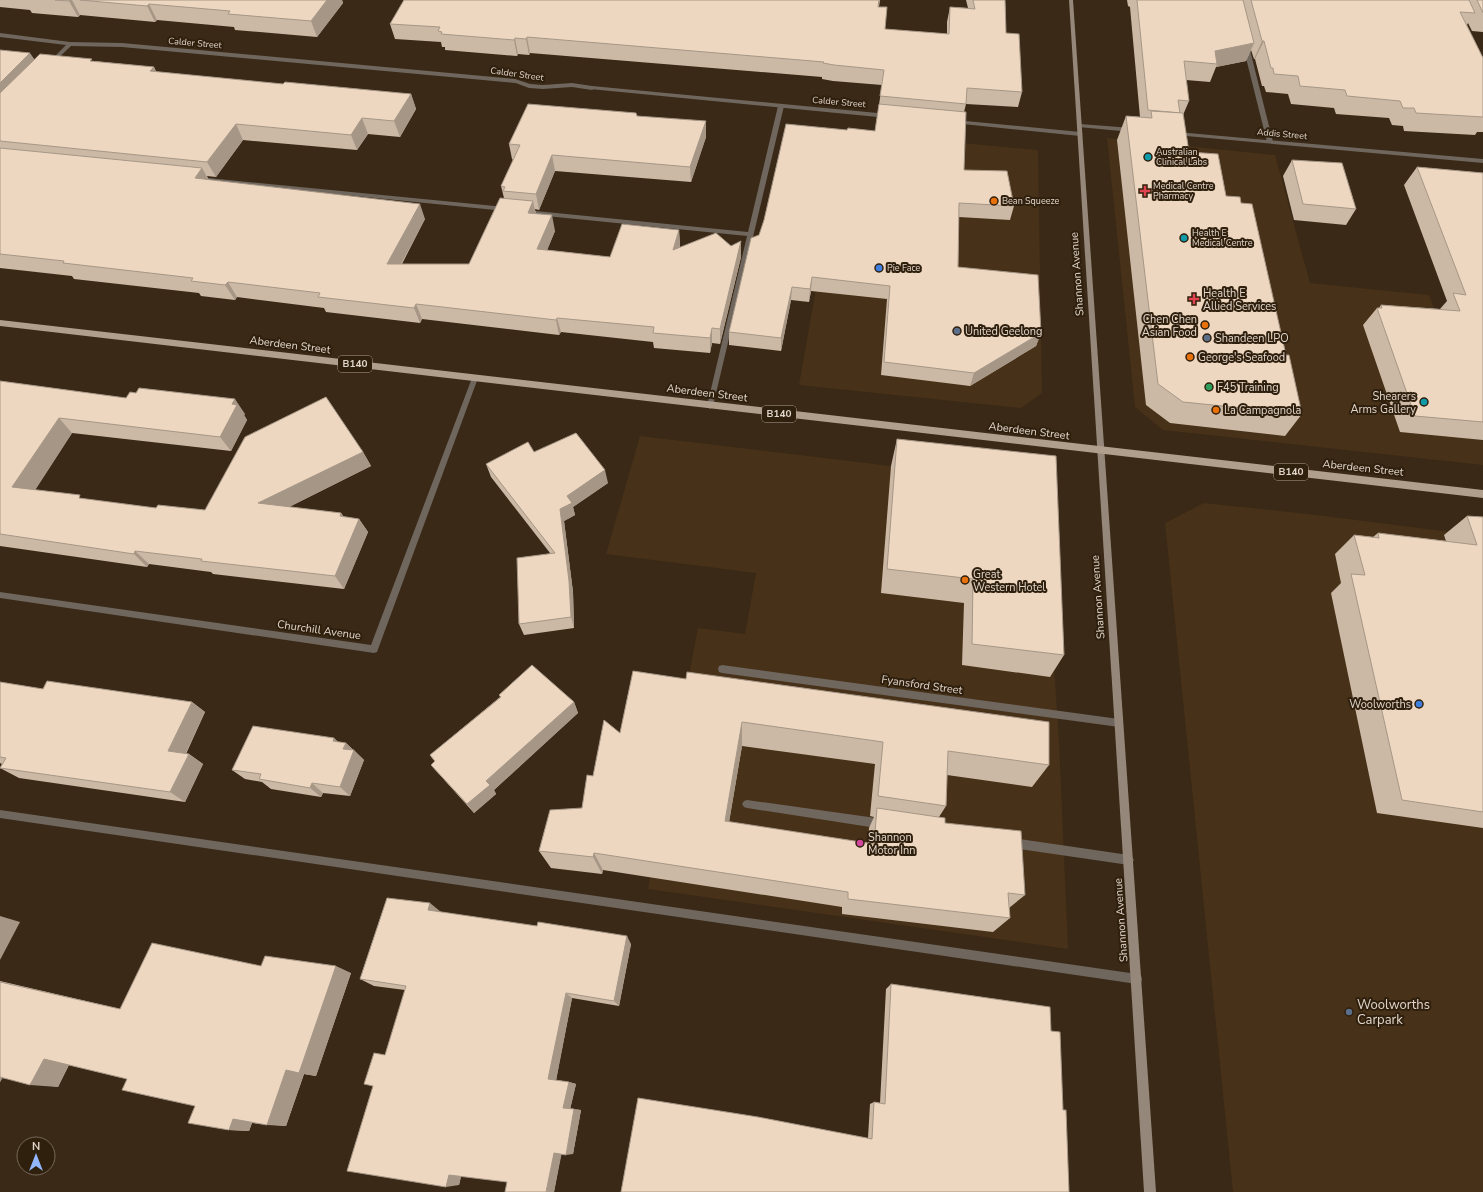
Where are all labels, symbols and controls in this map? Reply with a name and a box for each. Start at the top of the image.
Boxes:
street label: Calder Street [168,35,223,51]
street label: Calder Street [490,64,545,84]
street label: Calder Street [812,94,867,110]
street label: Addis Street [1256,126,1308,142]
place label: Australian Clinical Labs [1156,146,1207,168]
marker: Australian Clinical Labs [1143,152,1153,162]
place label: Medical Centre Pharmacy [1153,180,1214,202]
marker: Medical Centre Pharmacy [1140,186,1150,196]
place label: Bean Squeeze [1002,195,1060,207]
marker: Bean Squeeze [989,196,999,206]
place label: Health E Medical Centre [1192,227,1253,249]
street label: Shannon Avenue [1067,231,1087,316]
marker: Health E Medical Centre [1179,233,1189,243]
place label: Pie Face [887,262,920,274]
marker: Pie Face [874,263,884,273]
place label: Health E Allied Services [1203,286,1276,314]
marker: Health E Allied Services [1188,293,1200,305]
place label: Chen Chen Asian Food [1142,312,1197,340]
marker: Chen Chen Asian Food [1200,320,1210,330]
place label: United Geelong [965,324,1042,339]
marker: United Geelong [952,326,962,336]
place label: Shandeen LPO [1215,331,1289,346]
street label: Aberdeen Street [249,333,331,357]
marker: Shandeen LPO [1202,333,1212,343]
place label: George's Seafood [1198,350,1285,365]
marker: George's Seafood [1185,352,1195,362]
road number: B140 [338,356,372,372]
place label: F45 Training [1217,380,1279,395]
street label: Aberdeen Street [666,381,748,405]
marker: F45 Training [1204,382,1214,392]
place label: Shearers Arms Gallery [1350,389,1416,417]
marker: Shearers Arms Gallery [1419,397,1429,407]
place label: La Campagnola [1224,403,1301,418]
marker: La Campagnola [1211,405,1221,415]
road number: B140 [762,406,796,422]
street label: Aberdeen Street [988,419,1070,443]
street label: Aberdeen Street [1322,456,1404,480]
road number: B140 [1274,464,1308,480]
street label: Shannon Avenue [1088,554,1108,639]
place label: Great Western Hotel [973,567,1046,595]
marker: Great Western Hotel [960,575,970,585]
street label: Churchill Avenue [276,617,362,643]
street label: Fyansford Street [881,672,964,698]
place label: Woolworths [1349,697,1411,712]
marker: Woolworths [1414,699,1424,709]
place label: Shannon Motor Inn [868,830,915,858]
marker: Shannon Motor Inn [855,838,865,848]
street label: Shannon Avenue [1111,877,1131,962]
place label: Woolworths Carpark [1357,996,1430,1029]
marker: Woolworths Carpark [1344,1007,1354,1017]
north arrow [16,1136,56,1176]
text: N [32,1139,40,1154]

